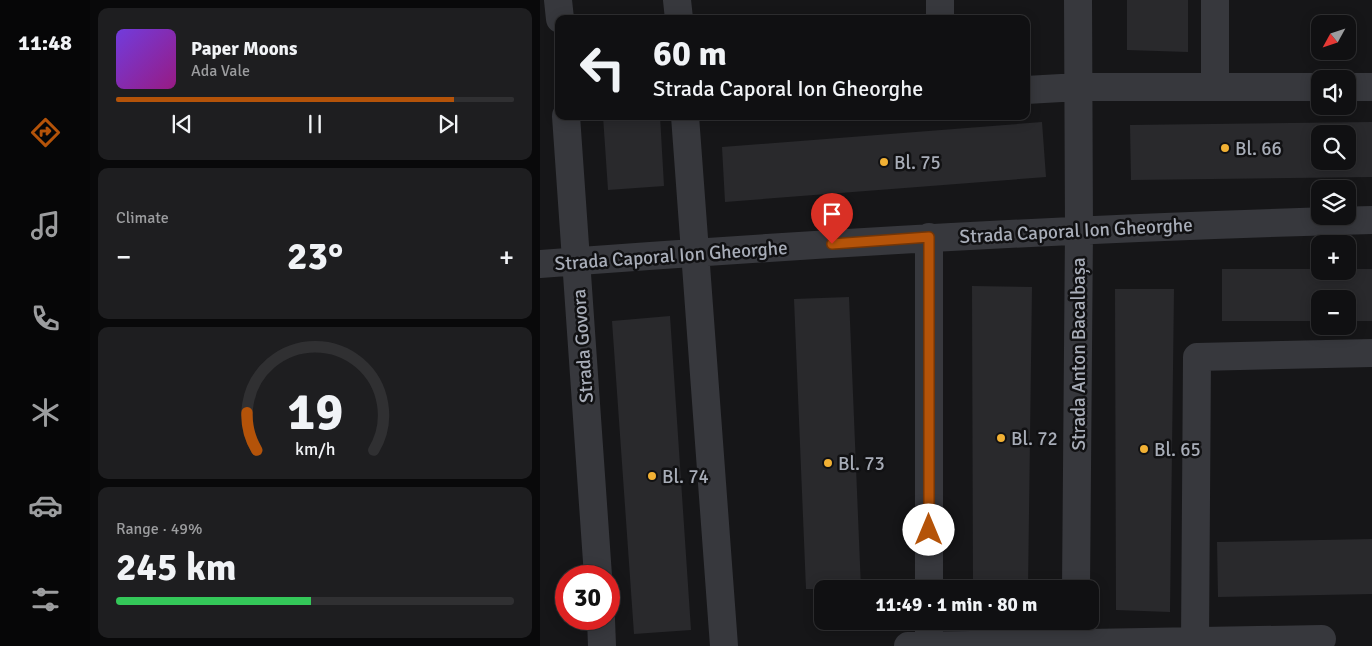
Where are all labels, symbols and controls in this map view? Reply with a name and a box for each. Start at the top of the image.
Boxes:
north arrow [1311,15,1356,60]
map controls [1311,15,1356,335]
text: 11:48 [18,29,72,56]
text: 60 m [653,32,727,75]
icon: left [570,35,635,100]
text: Paper Moons [191,37,297,61]
text: Ada Vale [191,61,250,81]
button: sound [1311,70,1356,115]
text: Strada Caporal Ion Gheorghe [653,75,923,102]
icon: previous [168,110,196,138]
icon: pause [301,110,329,138]
icon: next [434,110,462,138]
icon: directions [28,115,63,150]
button: search [1311,125,1356,170]
place label: Bl. 66 [1235,137,1282,161]
marker: Bl. 66 [1219,142,1231,154]
place label: Bl. 75 [894,151,941,175]
marker: Bl. 75 [878,156,890,168]
button: layers [1311,180,1356,225]
pin [811,193,853,244]
icon: arrive [818,200,846,228]
icon: music [28,208,63,243]
text: Climate [116,208,169,228]
street label: Strada Caporal Ion Gheorghe [959,213,1193,249]
text: 23° [287,233,343,280]
button: + [1311,235,1356,280]
street label: Strada Caporal Ion Gheorghe [554,236,788,276]
text: − [116,240,131,274]
text: + [499,240,514,274]
street label: Strada Anton Bacalbașa [1067,257,1091,451]
street label: Strada Govora [567,288,599,404]
button: − [1311,290,1356,335]
icon: phone [28,301,63,336]
text: 19 [287,380,343,444]
icon: climate [28,395,63,430]
place label: Bl. 72 [1011,427,1058,451]
marker: Bl. 72 [995,432,1007,444]
text: km/h [295,438,335,460]
place label: Bl. 65 [1154,438,1201,462]
marker: Bl. 65 [1138,443,1150,455]
place label: Bl. 73 [838,452,885,476]
marker: Bl. 73 [822,457,834,469]
place label: Bl. 74 [662,465,709,489]
marker: Bl. 74 [646,470,658,482]
icon: car [28,488,63,523]
position arrow [902,503,954,555]
text: Range · 49% [116,519,202,539]
text: 245 km [116,544,237,591]
speed limit sign: 30 [555,565,620,630]
icon: filters [28,582,63,617]
text: 11:49 · 1 min · 80 m [876,593,1037,617]

